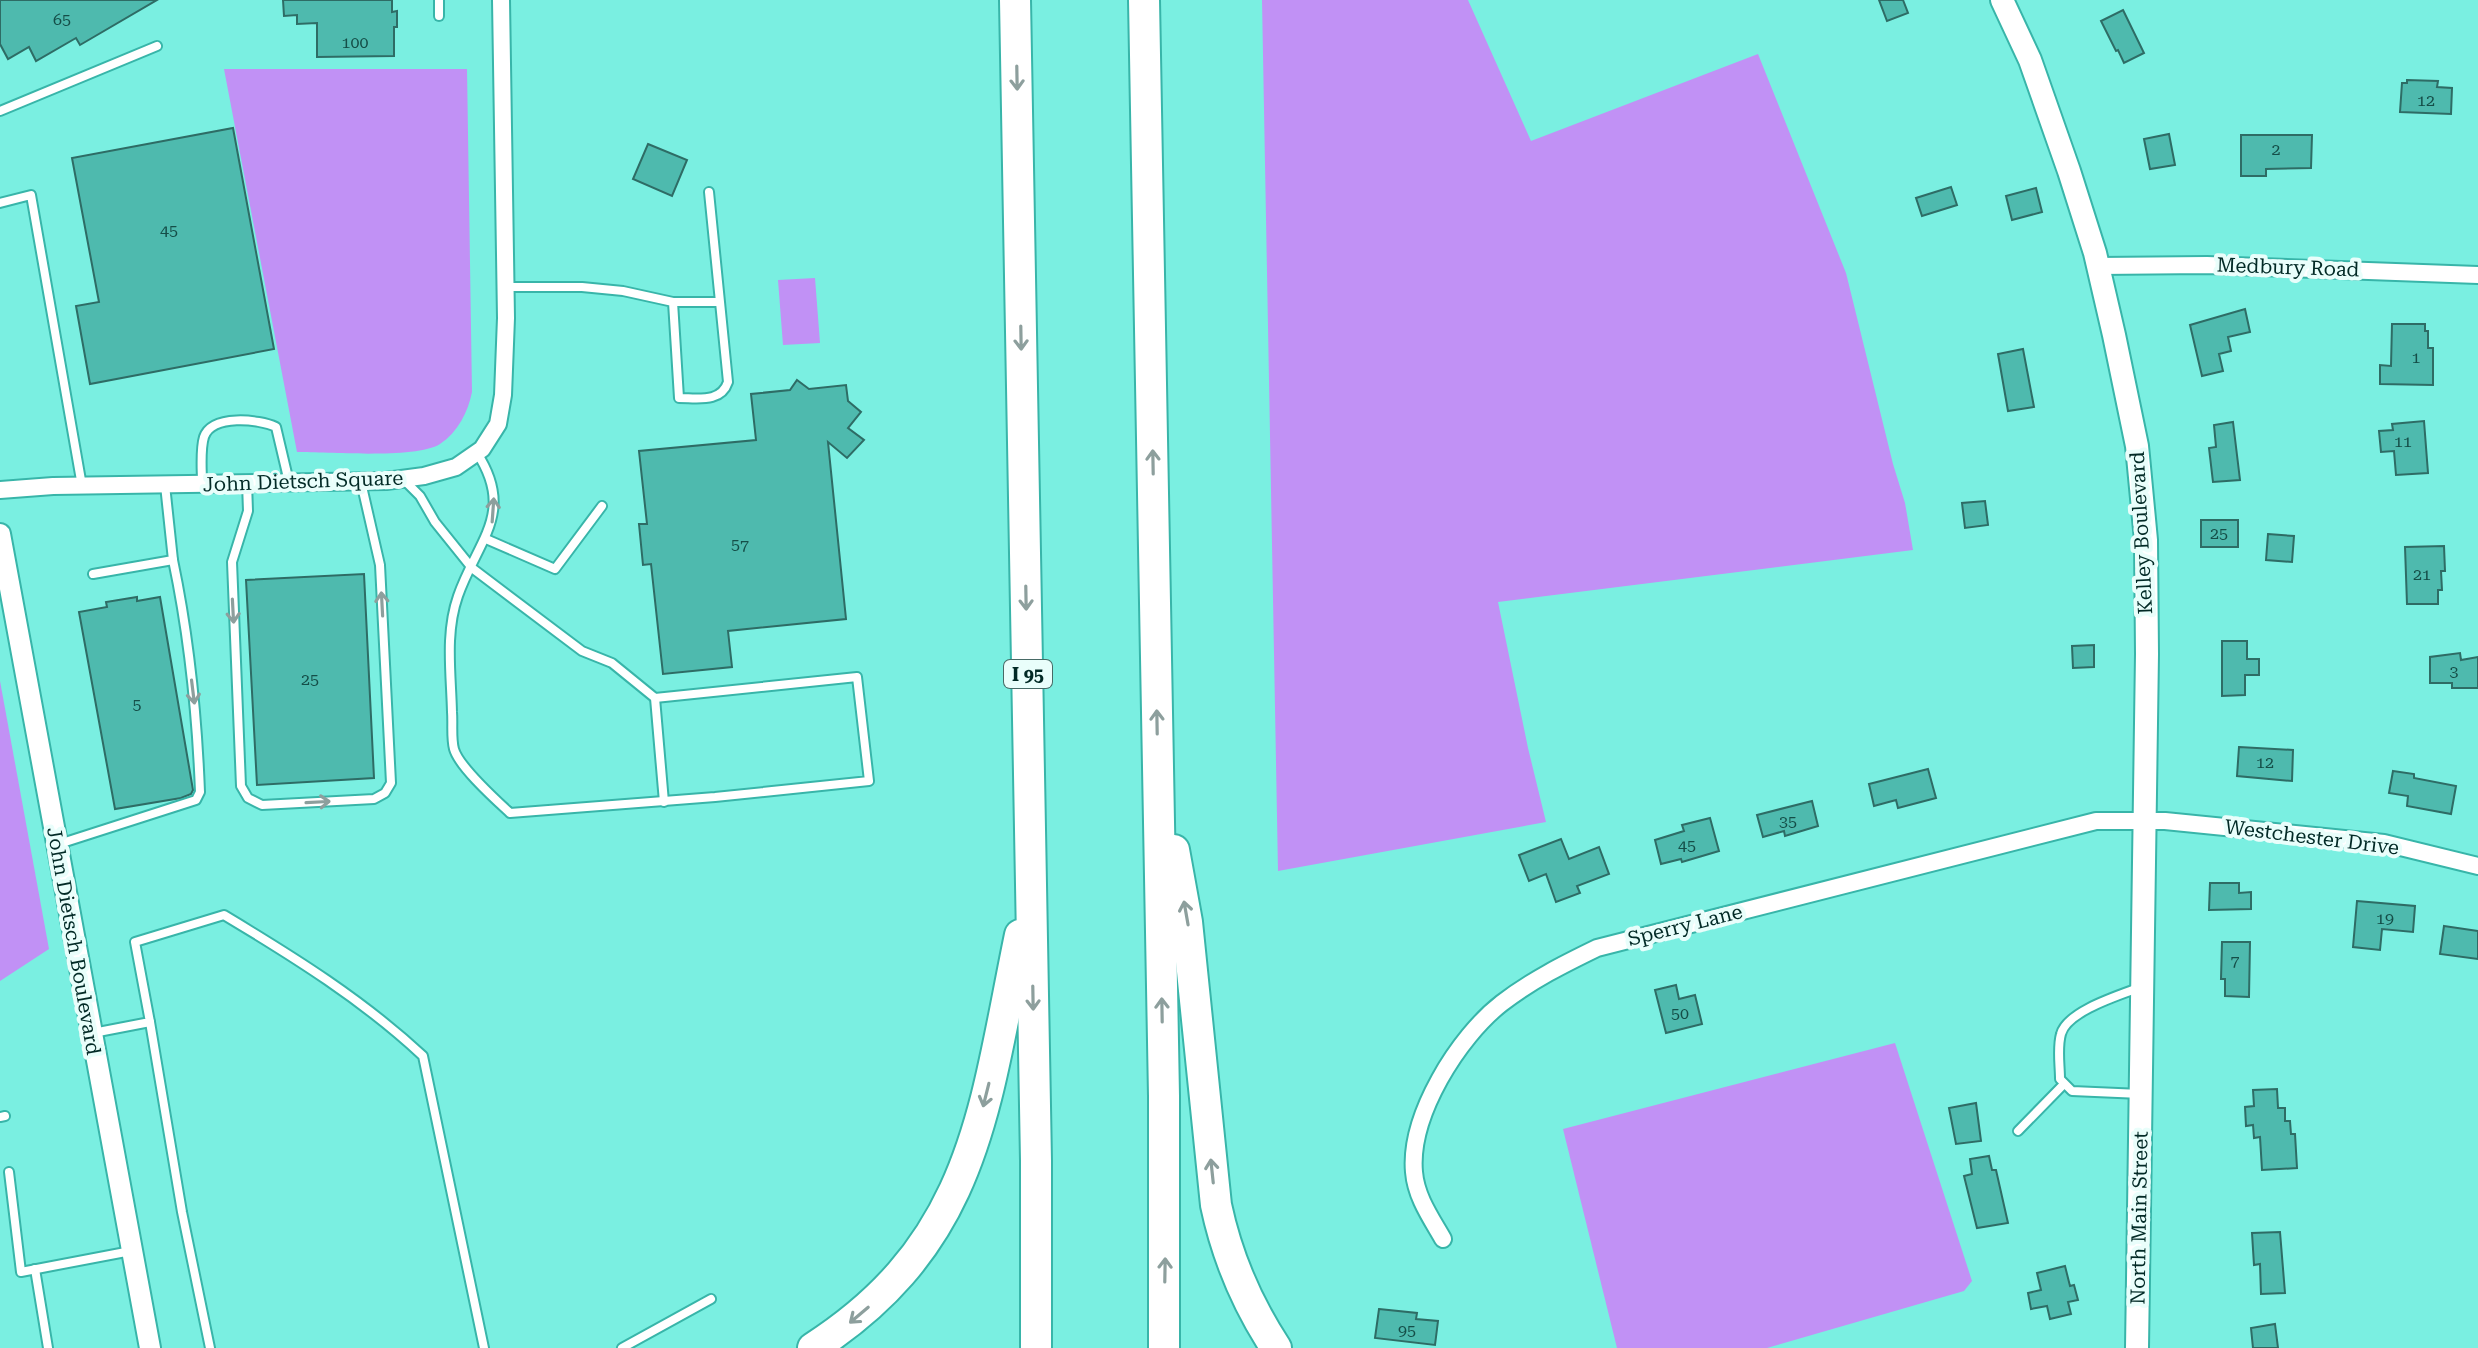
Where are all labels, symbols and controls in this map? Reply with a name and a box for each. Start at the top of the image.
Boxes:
house number: 65 [53,10,71,29]
house number: 100 [342,33,368,52]
one-way arrow [1009,64,1024,91]
house number: 12 [2417,91,2435,110]
house number: 2 [2272,140,2281,159]
house number: 45 [160,221,178,240]
street label: Medbury Road [2216,253,2360,281]
one-way arrow [1014,324,1029,351]
house number: 1 [2412,348,2421,367]
house number: 11 [2394,432,2412,451]
one-way arrow [1145,449,1160,476]
street label: Kelley Boulevard [2125,451,2157,615]
street label: John Dietsch Square [202,466,404,496]
one-way arrow [486,497,501,524]
house number: 25 [2210,524,2228,543]
house number: 57 [731,535,749,554]
house number: 21 [2413,565,2431,584]
one-way arrow [1018,584,1034,611]
one-way arrow [374,591,389,618]
one-way arrow [225,597,240,624]
road number: I 95 [1004,660,1052,688]
house number: 3 [2450,662,2459,681]
house number: 25 [301,670,319,689]
one-way arrow [186,678,201,705]
house number: 5 [133,695,142,714]
one-way arrow [1150,709,1165,736]
house number: 12 [2256,753,2274,772]
one-way arrow [304,794,331,809]
house number: 35 [1779,812,1797,831]
street label: Westchester Drive [2223,814,2401,860]
street label: John Dietsch Boulevard [42,825,106,1057]
house number: 45 [1678,836,1696,855]
street label: Sperry Lane [1625,899,1745,951]
one-way arrow [1177,901,1192,926]
house number: 19 [2376,909,2394,928]
house number: 7 [2231,951,2240,970]
one-way arrow [1026,984,1041,1011]
one-way arrow [1154,997,1170,1024]
house number: 50 [1671,1004,1689,1023]
one-way arrow [978,1082,993,1107]
street label: North Main Street [2125,1131,2153,1305]
one-way arrow [1204,1158,1219,1185]
one-way arrow [1157,1257,1173,1284]
one-way arrow [849,1307,870,1324]
house number: 95 [1398,1321,1416,1340]

